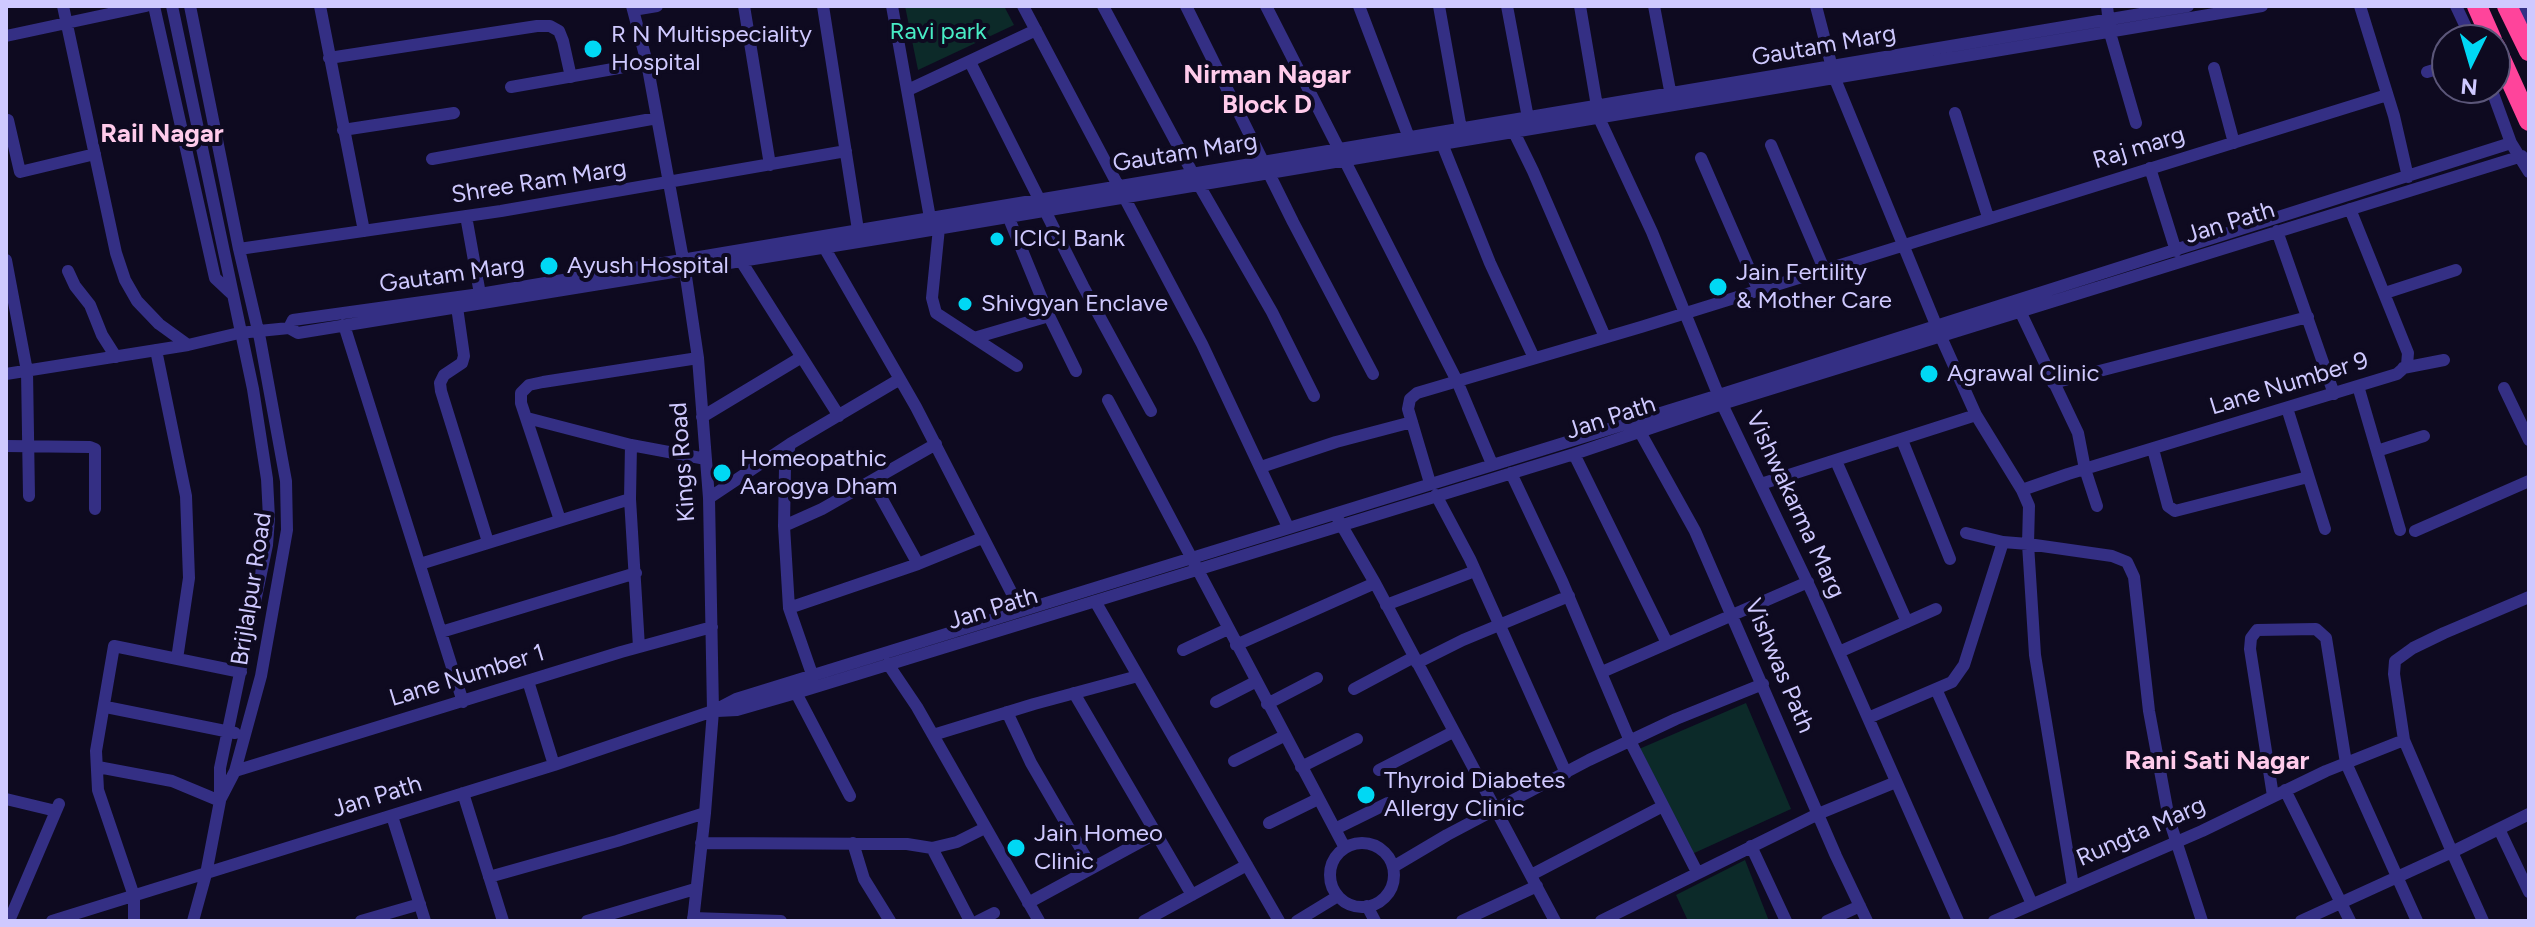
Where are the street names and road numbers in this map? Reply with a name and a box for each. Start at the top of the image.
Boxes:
street label: Gautam Marg [1750,19,1898,73]
street label: Raj marg [2090,120,2188,176]
street label: Gautam Marg [1111,127,1259,179]
street label: Shree Ram Marg [449,154,629,210]
street label: Jan Path [2182,196,2278,250]
street label: Gautam Marg [378,251,526,299]
street label: Lane Number 9 [2206,346,2372,422]
street label: Jan Path [1563,390,1659,446]
street label: Kings Road [664,401,702,523]
street label: Vishwakarma Marg [1739,407,1851,603]
street label: Brijlalpur Road [226,510,278,668]
street label: Jan Path [945,582,1041,636]
street label: Vishwas Path [1738,595,1820,737]
street label: Lane Number 1 [386,639,548,713]
street label: Jan Path [329,770,425,824]
street label: Rungta Marg [2072,791,2210,873]

